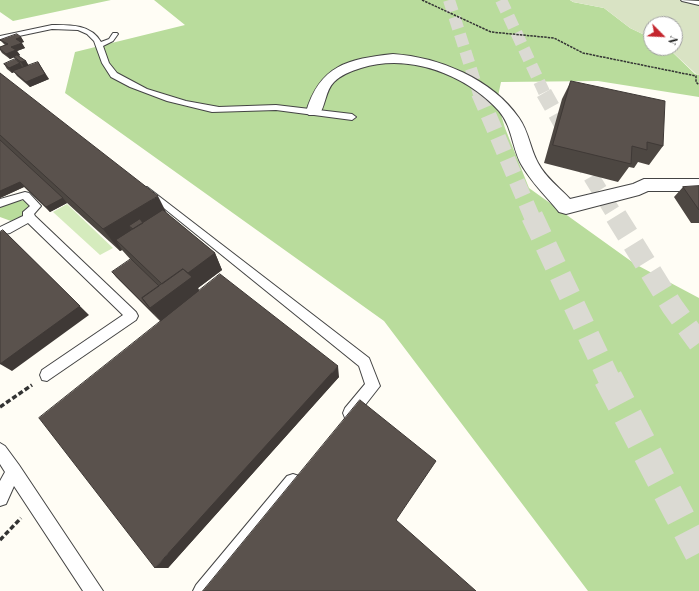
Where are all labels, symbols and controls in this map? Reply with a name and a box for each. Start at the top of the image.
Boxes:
north arrow [643,16,683,56]
text: N [665,34,682,47]

